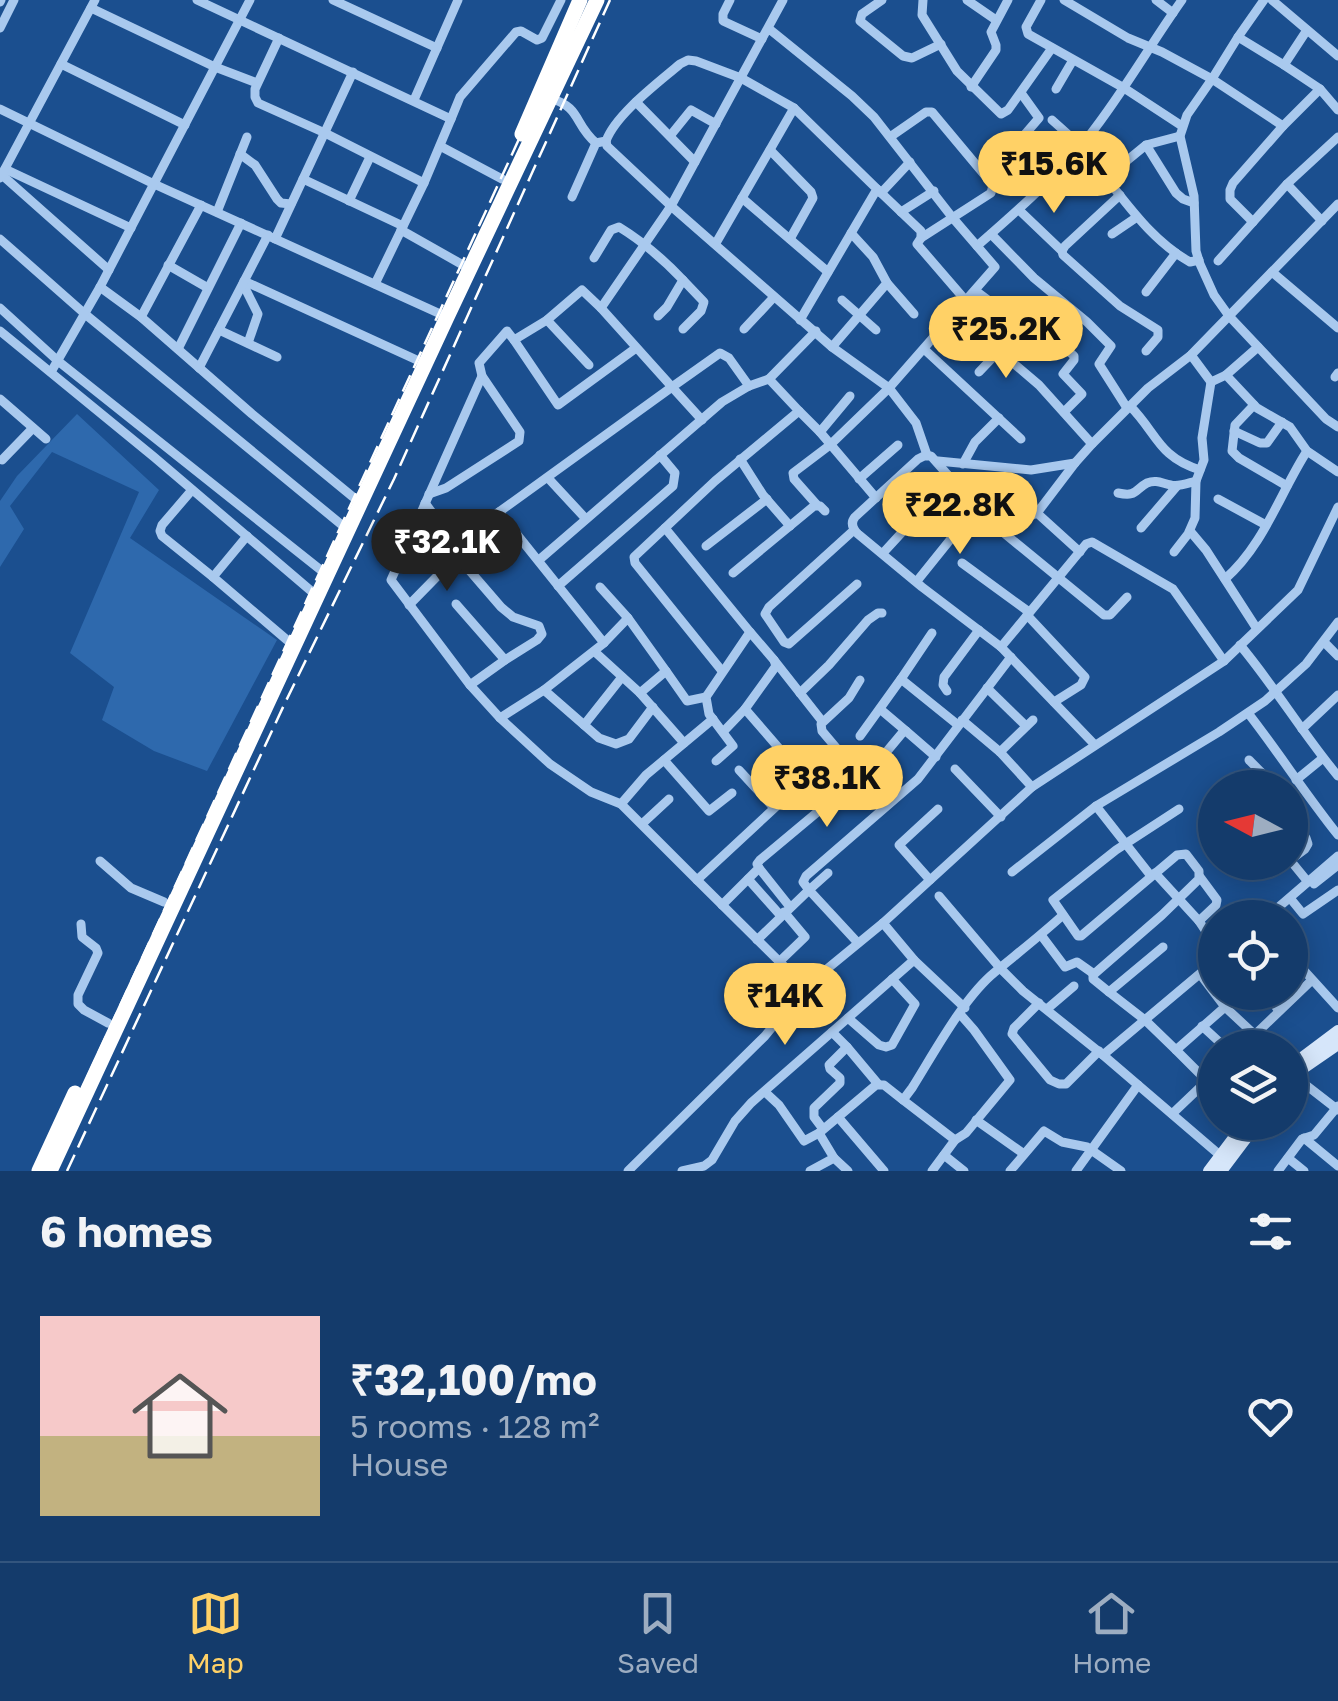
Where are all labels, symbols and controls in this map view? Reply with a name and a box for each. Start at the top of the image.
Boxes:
pin: ₹15.6K [973,131,1135,216]
text: ₹15.6K [1000,144,1108,182]
pin: ₹25.2K [925,296,1087,381]
text: ₹25.2K [951,309,1061,347]
pin: ₹22.8K [879,472,1041,557]
text: ₹22.8K [904,485,1016,523]
pin: ₹32.1K [366,509,528,594]
text: ₹32.1K [393,522,501,560]
pin: ₹38.1K [746,745,908,830]
text: ₹38.1K [773,758,881,796]
north arrow [1198,770,1308,880]
map controls [1198,770,1308,1140]
button: locate [1198,900,1308,1010]
pin: ₹14K [726,963,844,1048]
text: ₹14K [746,976,824,1014]
button: layers [1198,1030,1308,1140]
icon: filters [1243,1204,1298,1259]
text: 6 homes [40,1206,213,1256]
text: ₹32,100/mo [350,1354,597,1404]
icon: home [120,1356,240,1476]
icon: heart [1243,1389,1298,1444]
text: 5 rooms · 128 m² [350,1407,599,1445]
text: House [350,1445,448,1483]
tab: Map [187,1586,244,1679]
tab: Saved [617,1586,699,1679]
tab: Home [1072,1586,1151,1679]

